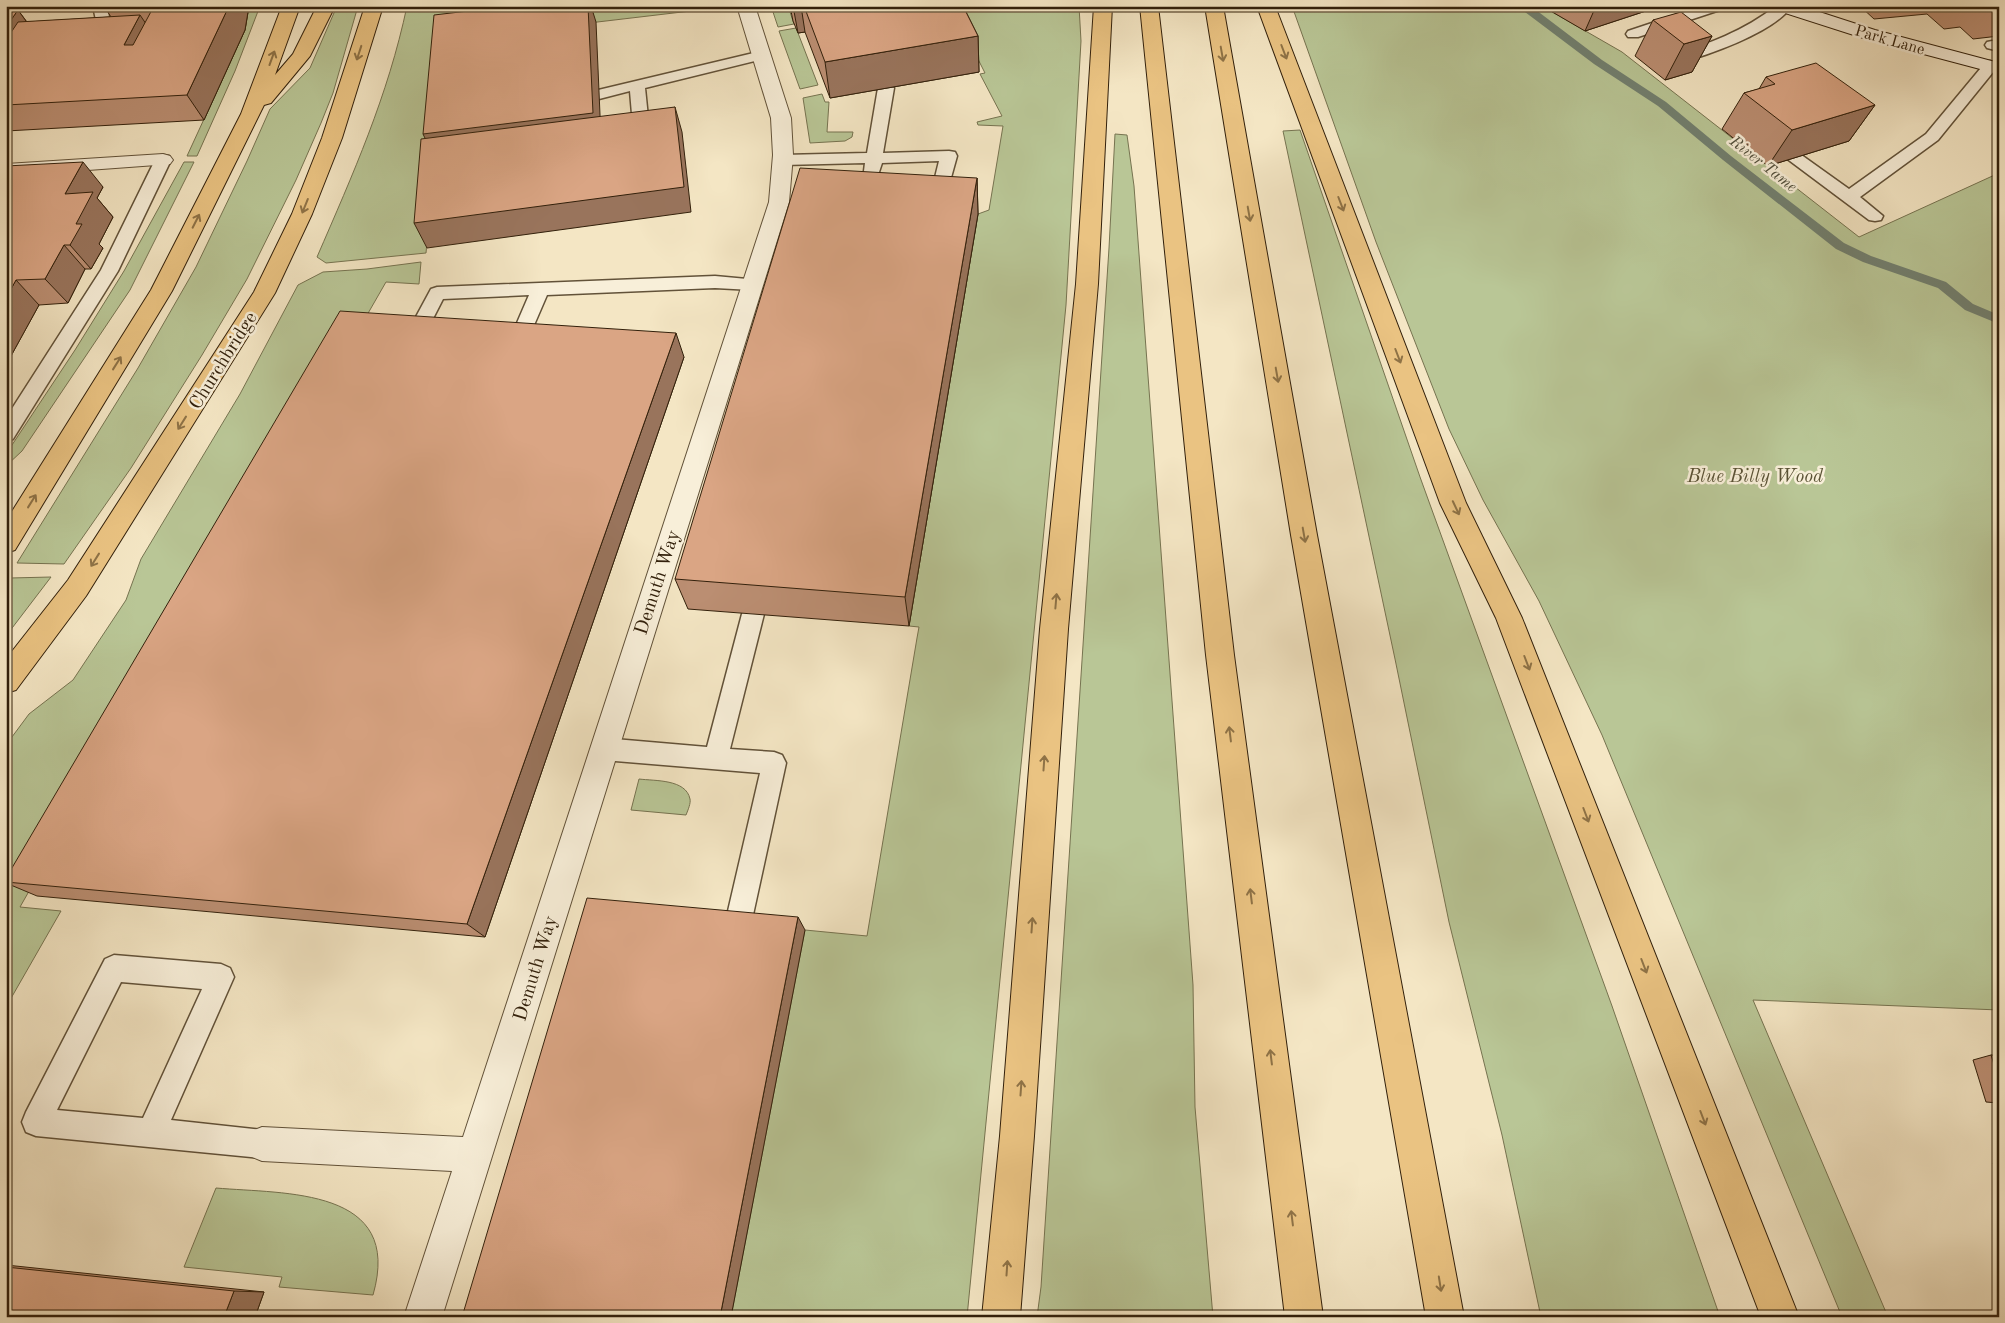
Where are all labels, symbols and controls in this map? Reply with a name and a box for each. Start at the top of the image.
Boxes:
street label: Park Lane [1853,23,1926,59]
one-way arrow [354,44,364,60]
one-way arrow [1280,44,1289,59]
one-way arrow [1218,46,1228,62]
one-way arrow [268,51,277,67]
water label: River Tame [1725,133,1800,196]
one-way arrow [1337,196,1346,211]
one-way arrow [300,198,309,213]
one-way arrow [1245,206,1255,222]
one-way arrow [191,214,201,229]
street label: Churchbridge [187,309,262,414]
one-way arrow [1394,348,1403,363]
one-way arrow [111,356,122,370]
one-way arrow [1272,366,1282,382]
one-way arrow [177,415,187,429]
park label: Blue Billy Wood [1686,468,1824,487]
one-way arrow [27,495,37,509]
one-way arrow [1451,500,1461,515]
one-way arrow [1300,526,1310,542]
street label: Demuth Way [632,528,684,638]
one-way arrow [90,553,100,567]
one-way arrow [1052,594,1061,610]
one-way arrow [1523,655,1532,670]
one-way arrow [1225,727,1235,743]
one-way arrow [1039,756,1049,772]
one-way arrow [1582,807,1591,822]
one-way arrow [1246,888,1256,904]
street label: Demuth Way [511,914,561,1024]
one-way arrow [1028,918,1037,934]
one-way arrow [1640,958,1650,973]
one-way arrow [1266,1049,1276,1065]
one-way arrow [1016,1080,1025,1096]
one-way arrow [1699,1109,1708,1125]
one-way arrow [1286,1210,1296,1226]
one-way arrow [1002,1261,1012,1277]
one-way arrow [1435,1276,1445,1292]

